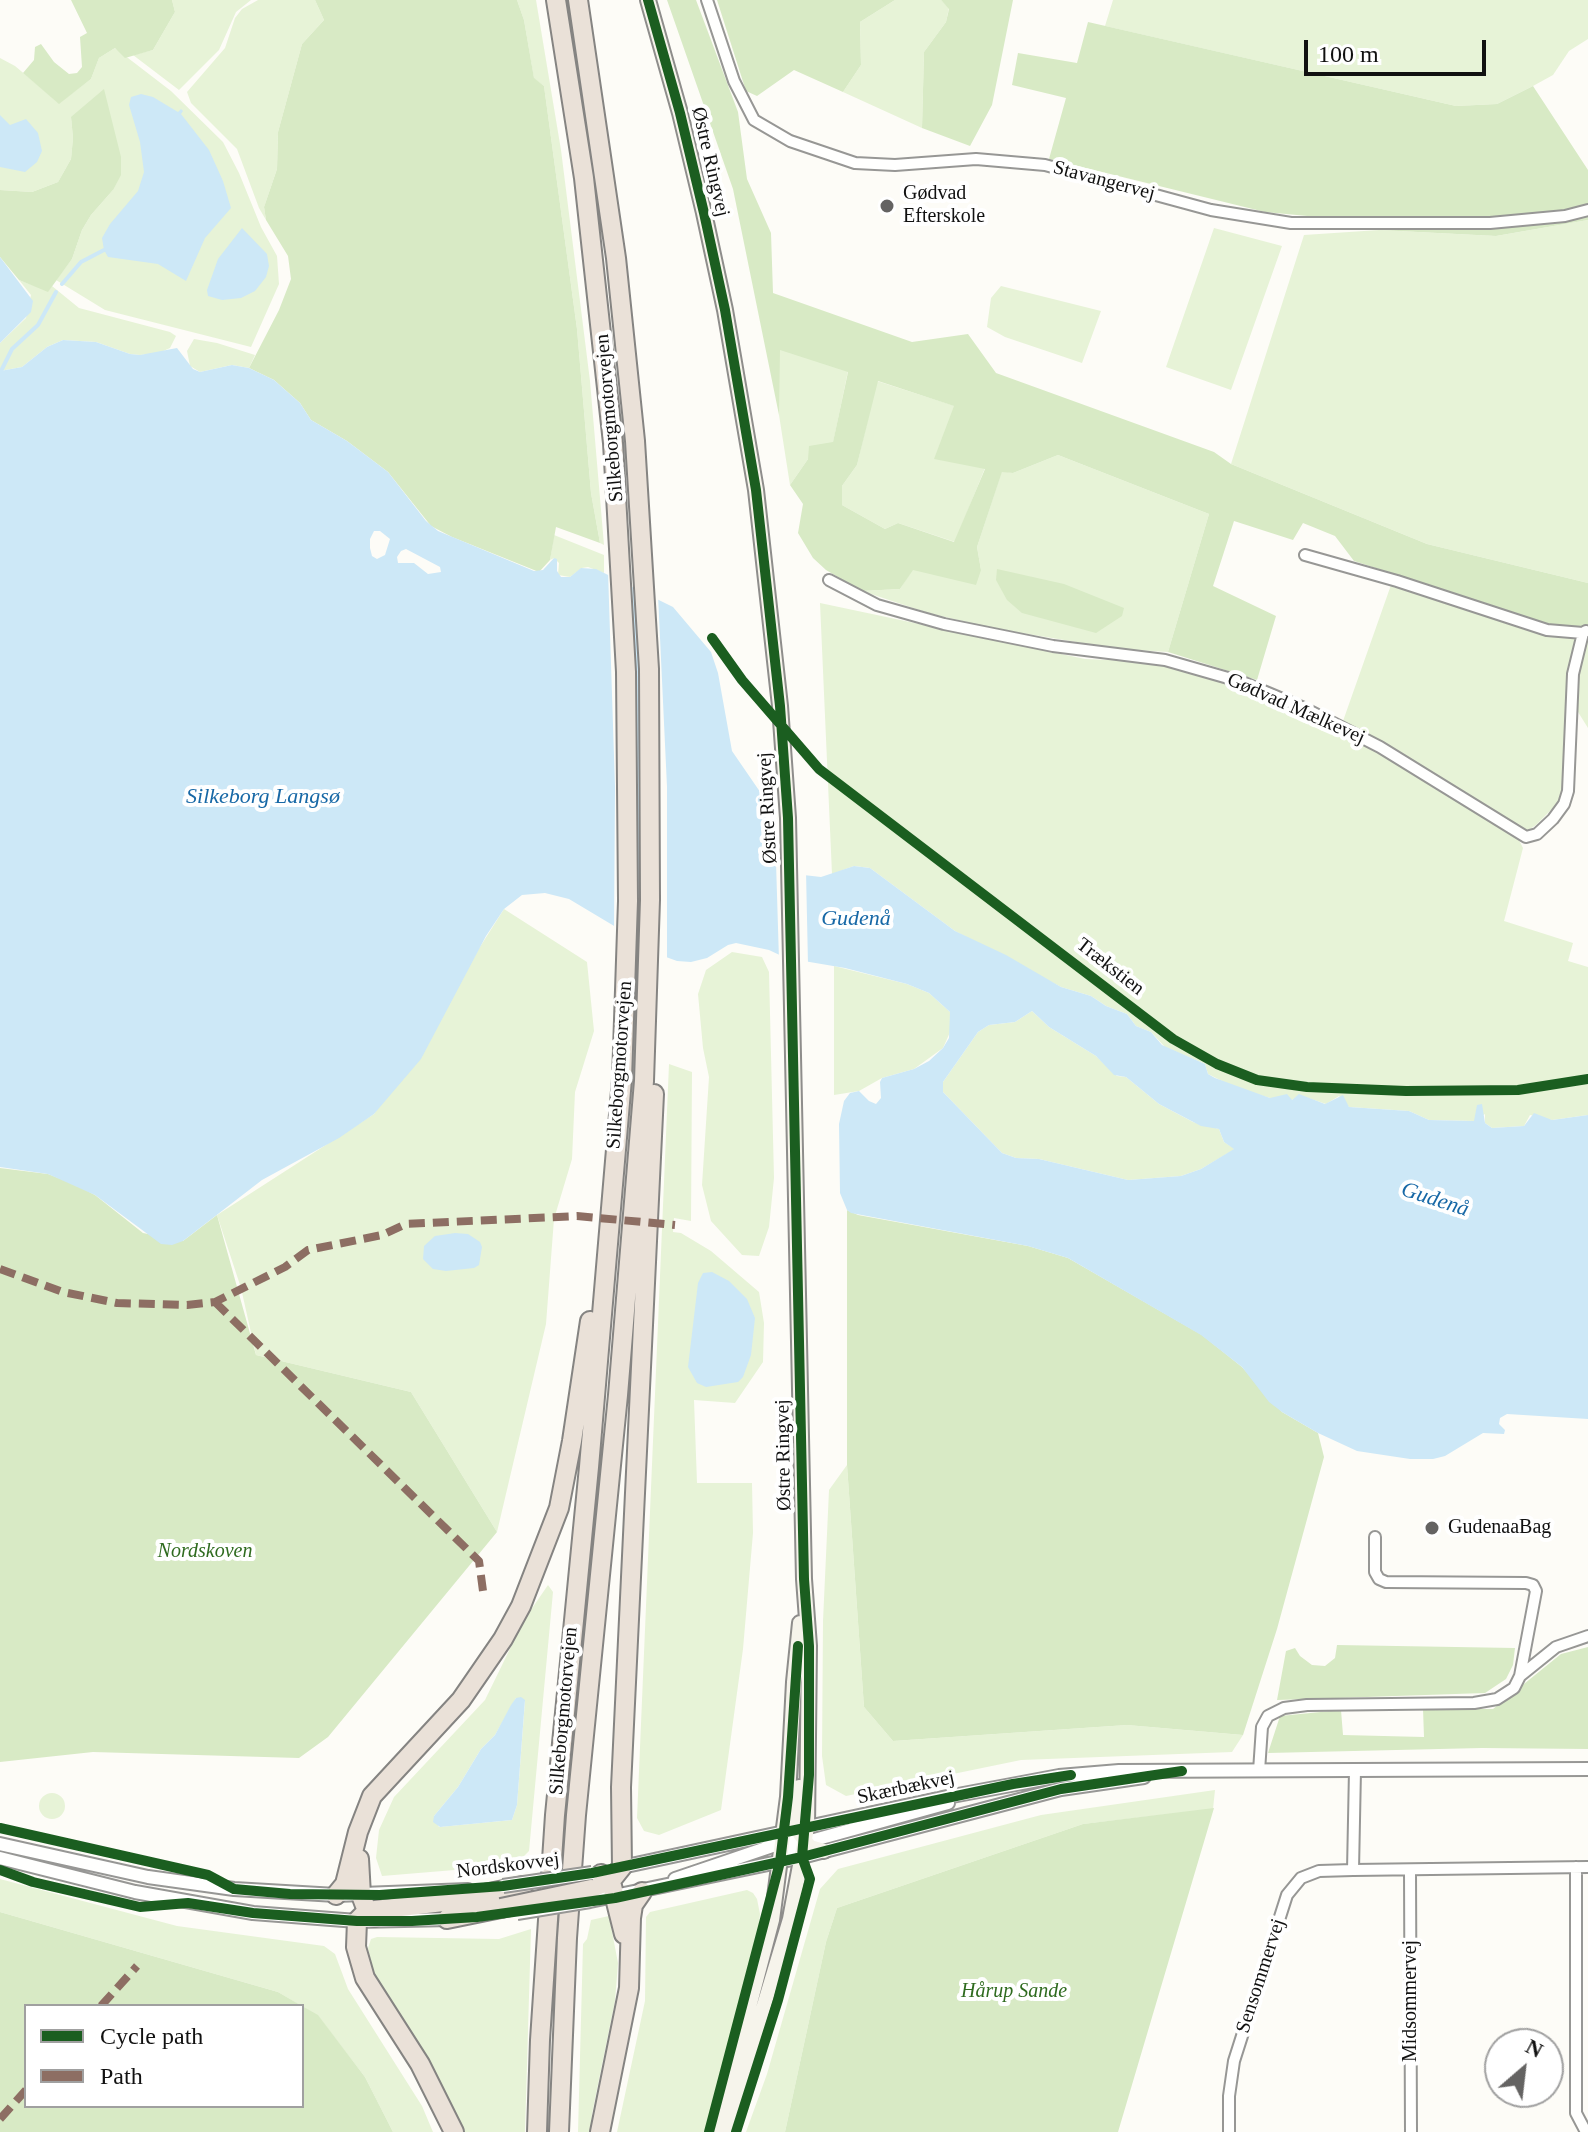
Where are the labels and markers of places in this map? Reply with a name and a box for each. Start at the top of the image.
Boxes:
place label: Gødvad Efterskole [903,182,985,229]
marker: Gødvad Efterskole [878,197,896,215]
place label: GudenaaBag [1448,1516,1551,1540]
marker: GudenaaBag [1423,1519,1441,1537]

